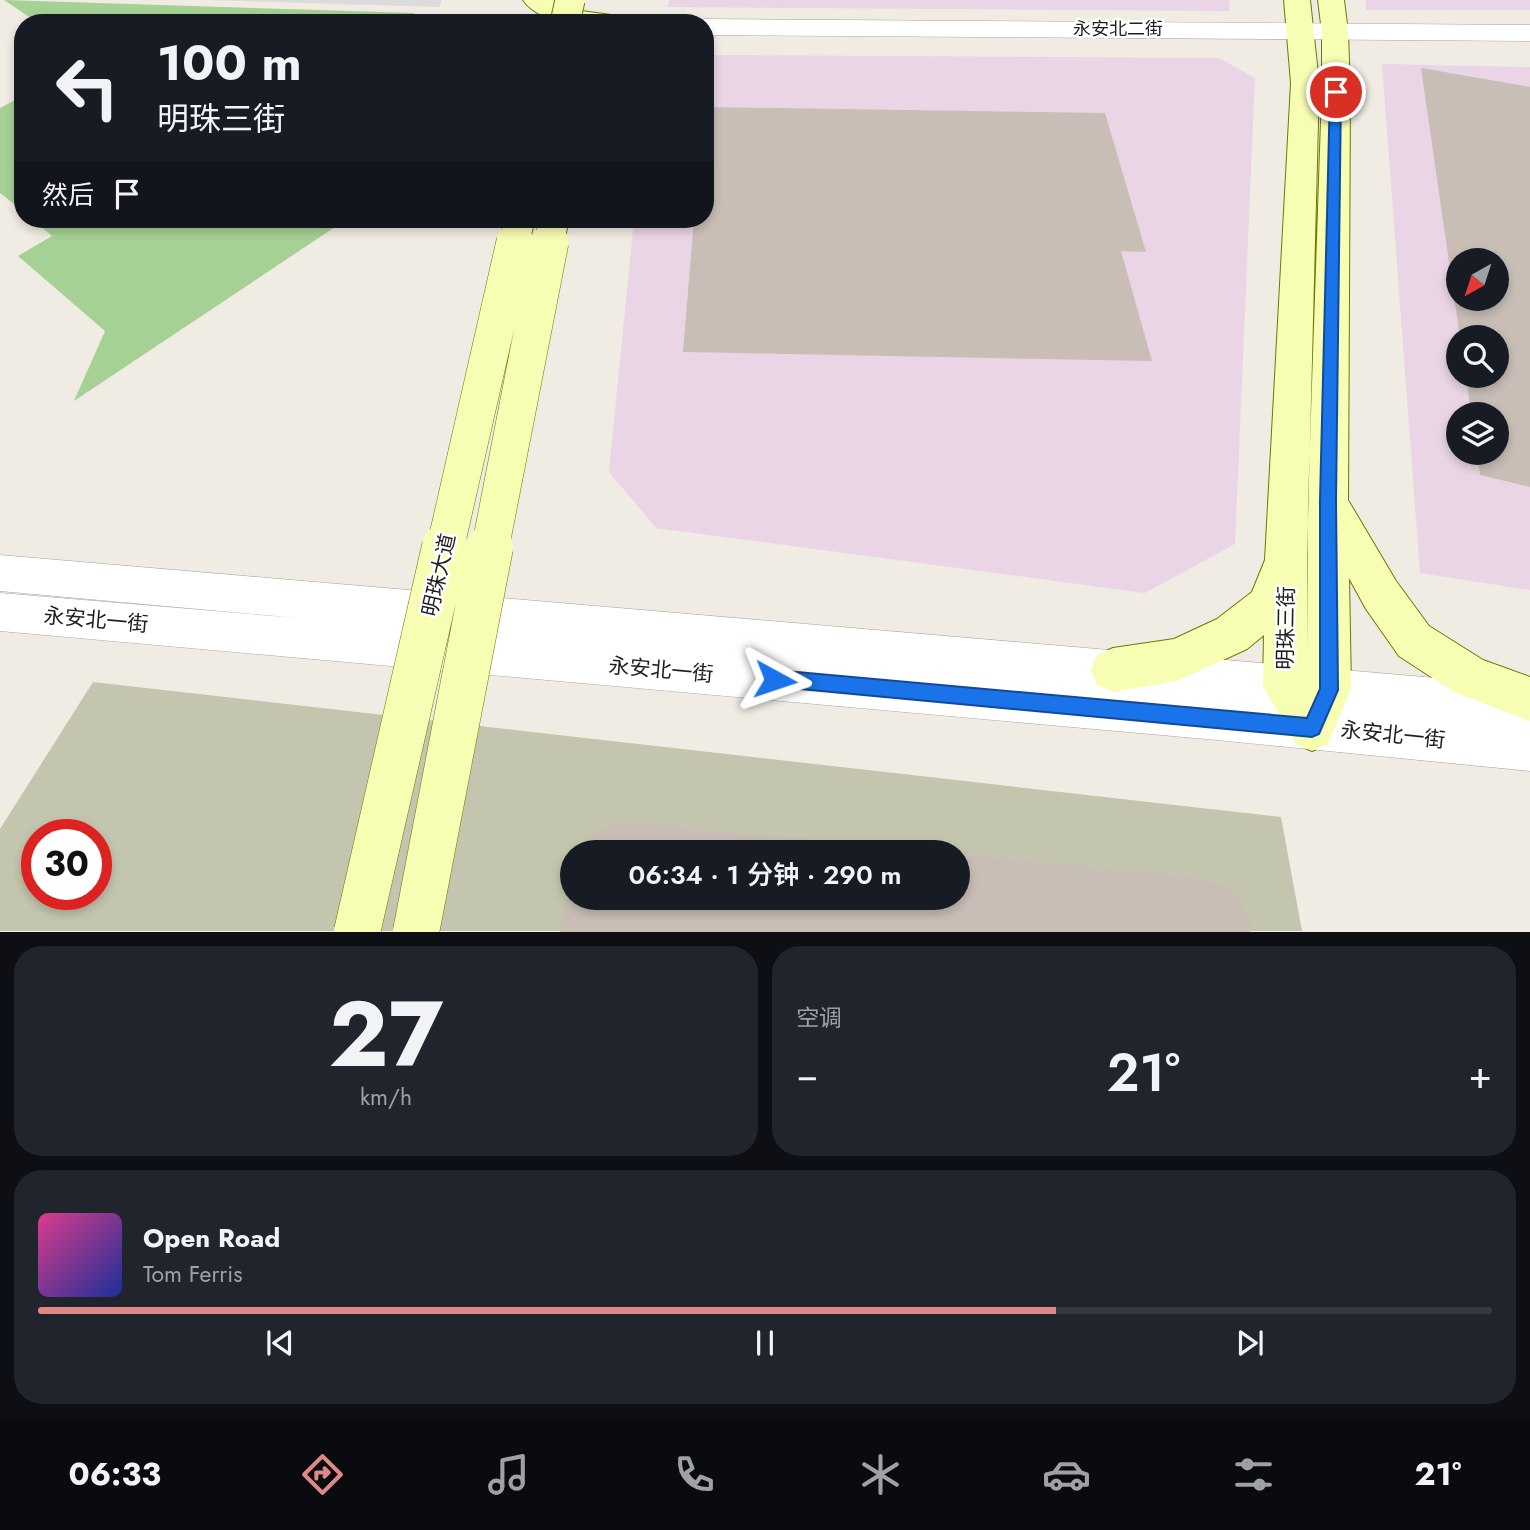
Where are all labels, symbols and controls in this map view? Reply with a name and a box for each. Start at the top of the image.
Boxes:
street label: 永安北二街 [1073,16,1163,42]
text: 100 m [157,28,302,98]
icon: left [42,42,133,133]
pin [1306,62,1366,122]
icon: arrive [1317,73,1355,111]
text: 明珠三街 [157,96,285,142]
icon: arrive [108,175,146,213]
text: 然后 [42,176,94,214]
north arrow [1446,248,1508,312]
map controls [1446,248,1509,465]
button: search [1446,325,1509,388]
button: layers [1446,402,1509,465]
street label: 明珠大道 [415,531,463,619]
street label: 明珠三街 [1270,586,1302,670]
street label: 永安北一街 [42,600,150,640]
position arrow [738,643,812,717]
street label: 永安北一街 [607,650,715,690]
street label: 永安北一街 [1339,715,1447,755]
speed limit sign: 30 [21,819,112,910]
text: 06:34 · 1 分钟 · 290 m [629,856,901,894]
text: 27 [329,969,443,1100]
text: 空调 [796,1001,842,1035]
text: 21° [1107,1035,1180,1111]
text: − [796,1047,818,1102]
text: + [1469,1047,1492,1102]
text: km/h [360,1080,412,1114]
text: Open Road [143,1219,280,1257]
text: Tom Ferris [143,1257,242,1291]
icon: previous [261,1324,299,1362]
icon: pause [746,1324,784,1362]
icon: next [1231,1324,1269,1362]
icon: directions [298,1450,347,1499]
icon: music [484,1450,533,1499]
icon: phone [670,1450,719,1499]
icon: climate [856,1450,905,1499]
icon: car [1042,1450,1091,1499]
icon: filters [1229,1450,1278,1499]
text: 06:33 [69,1451,161,1497]
text: 21° [1415,1451,1461,1497]

